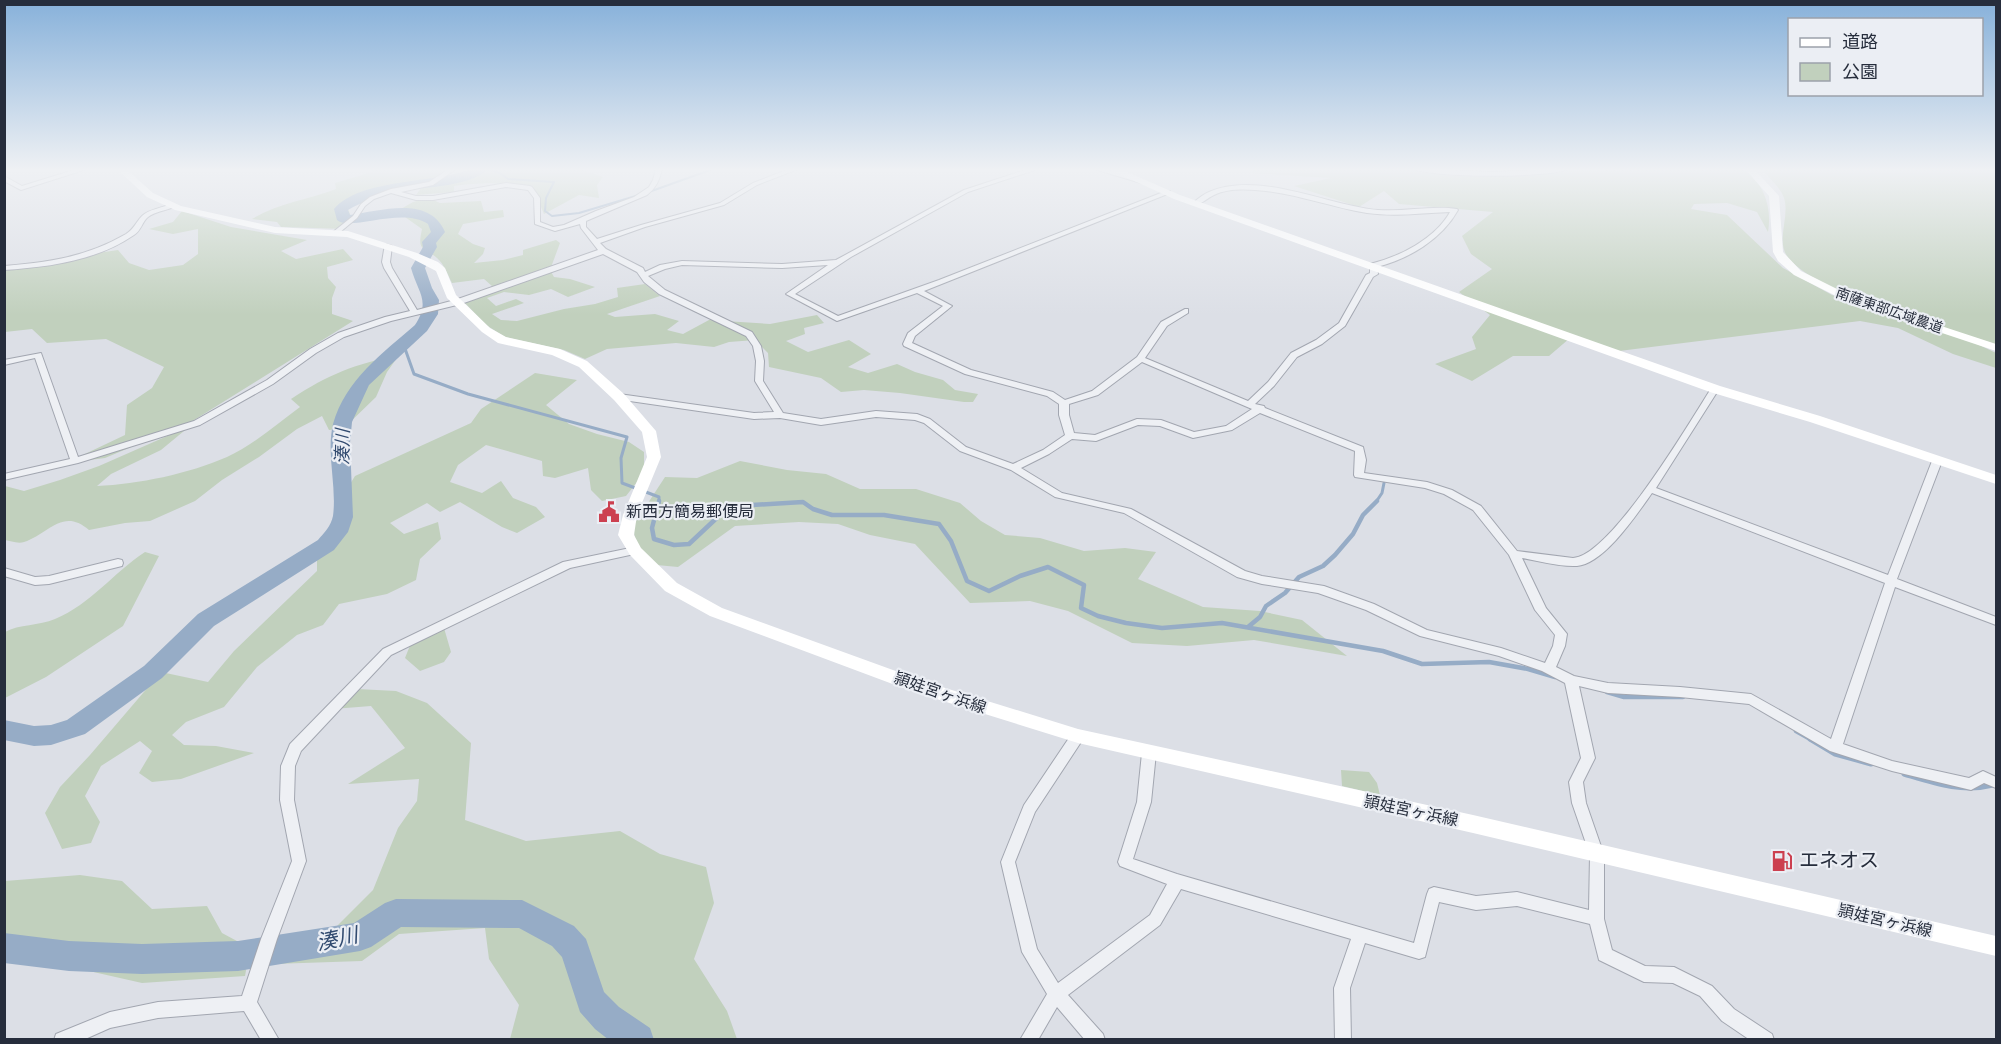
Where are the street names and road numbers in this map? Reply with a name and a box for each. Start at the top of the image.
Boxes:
street label: 南薩東部広域農道 [1833,283,1945,339]
street label: 頴娃宮ヶ浜線 [891,667,989,719]
street label: 頴娃宮ヶ浜線 [1362,790,1460,832]
street label: 頴娃宮ヶ浜線 [1836,899,1934,943]

